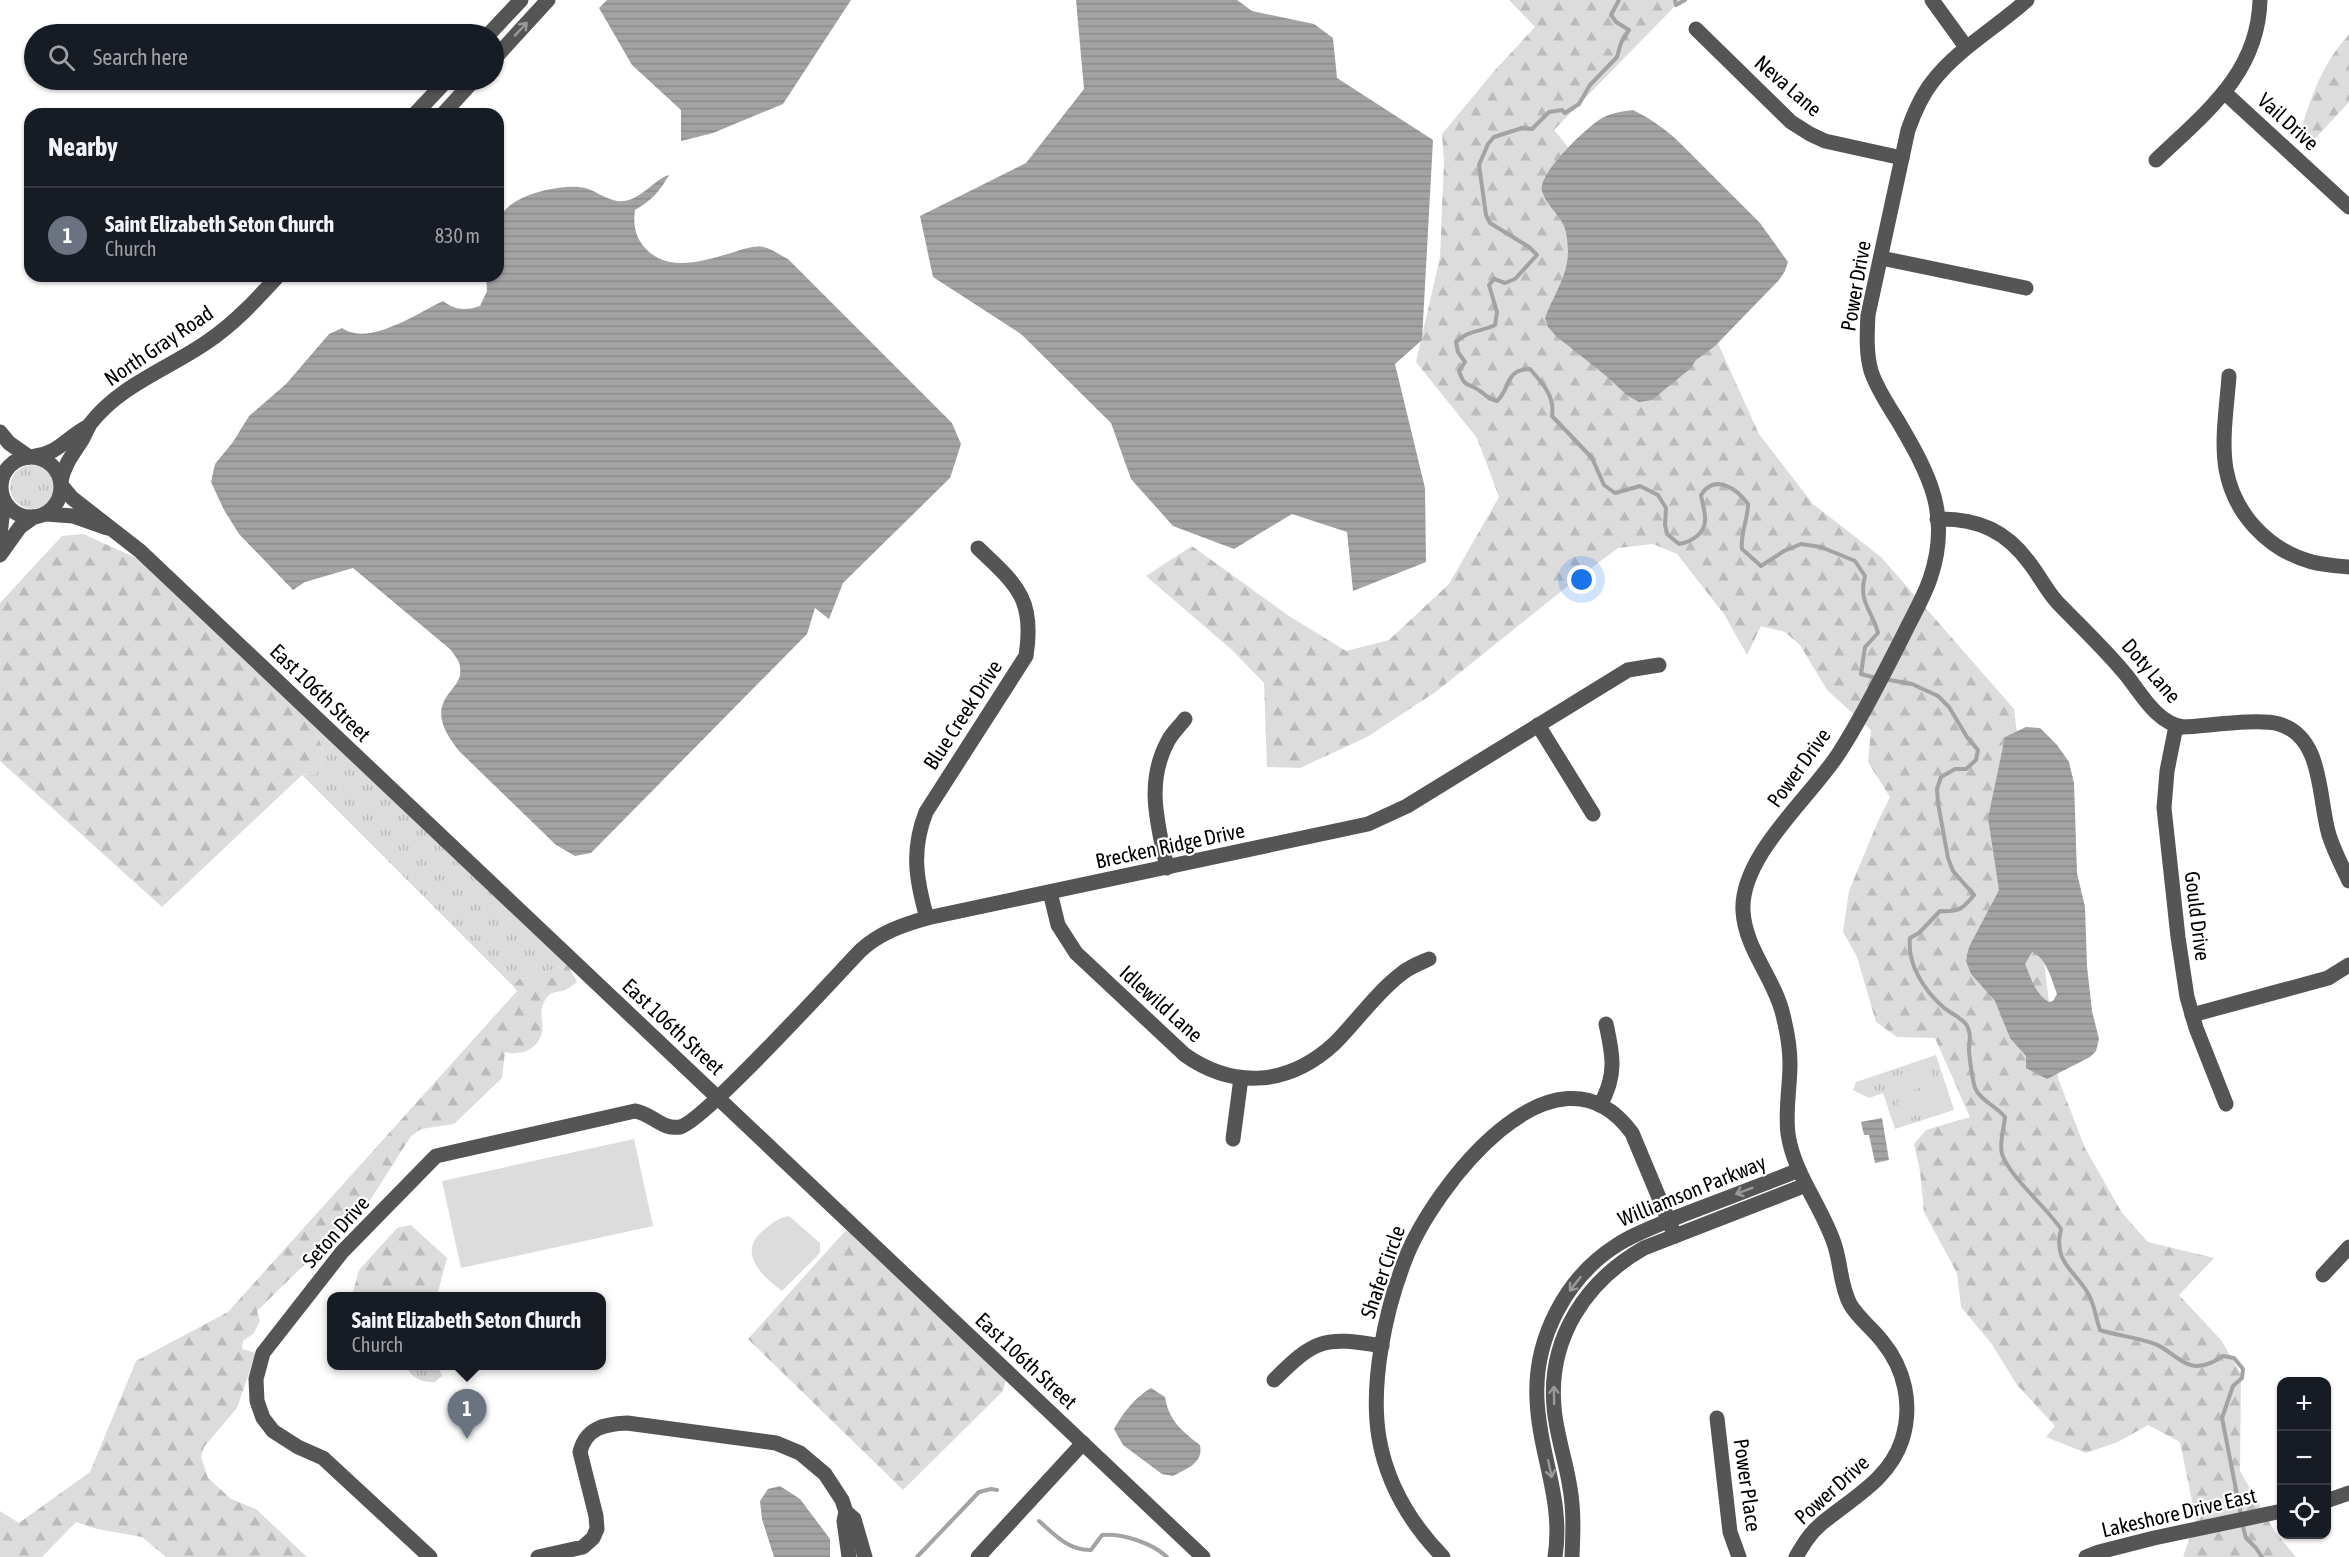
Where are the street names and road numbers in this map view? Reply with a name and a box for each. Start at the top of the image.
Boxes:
street label: Neva Lane [1750,50,1827,121]
street label: Vail Drive [2253,88,2324,155]
street label: Power Drive [1835,239,1875,333]
street label: North Gray Road [100,300,217,390]
street label: Doty Lane [2117,633,2186,707]
street label: East 106th Street [266,639,376,746]
street label: Blue Creek Drive [918,655,1006,774]
street label: Power Drive [1762,723,1835,811]
street label: Brecken Ridge Drive [1093,817,1247,873]
street label: Gould Drive [2181,870,2215,962]
street label: Idlewild Lane [1115,960,1208,1047]
street label: East 106th Street [618,973,729,1079]
street label: Williamson Parkway [1614,1149,1769,1231]
street label: Seton Drive [297,1191,374,1272]
street label: Shafer Circle [1355,1222,1409,1321]
street label: East 106th Street [971,1307,1082,1413]
street label: Power Place [1730,1437,1766,1533]
street label: Power Drive [1789,1450,1873,1529]
street label: Lakeshore Drive East [2099,1483,2259,1542]

